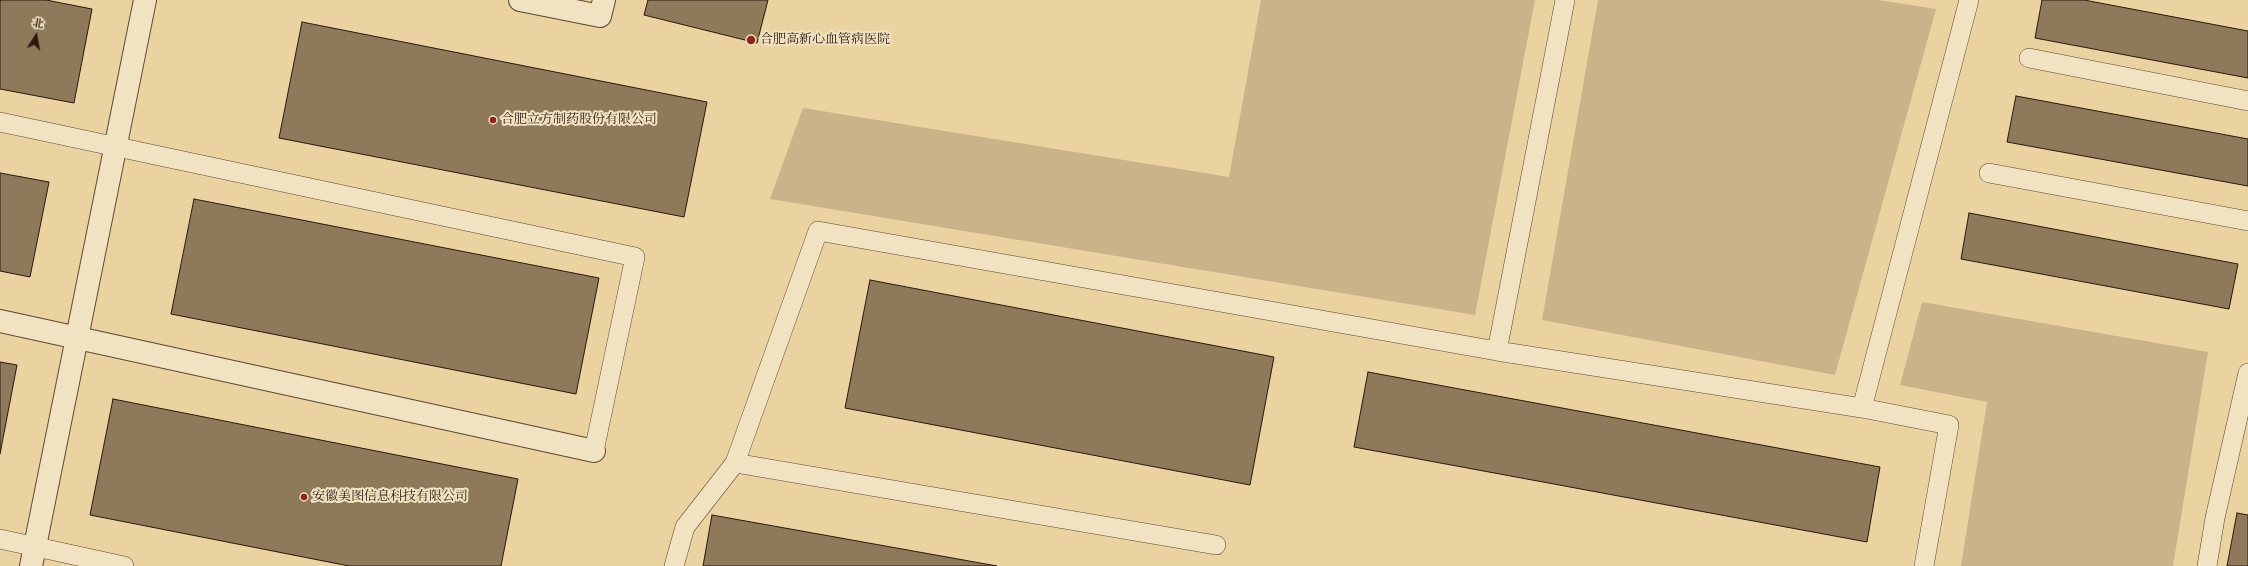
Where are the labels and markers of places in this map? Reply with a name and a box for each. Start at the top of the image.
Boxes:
place label: 合肥高新心血管病医院 [760,32,890,48]
marker: 合肥高新心血管病医院 [745,34,757,46]
place label: 合肥立方制药股份有限公司 [501,112,657,128]
marker: 合肥立方制药股份有限公司 [488,115,498,125]
place label: 安徽美图信息科技有限公司 [312,489,468,505]
marker: 安徽美图信息科技有限公司 [299,492,309,502]

